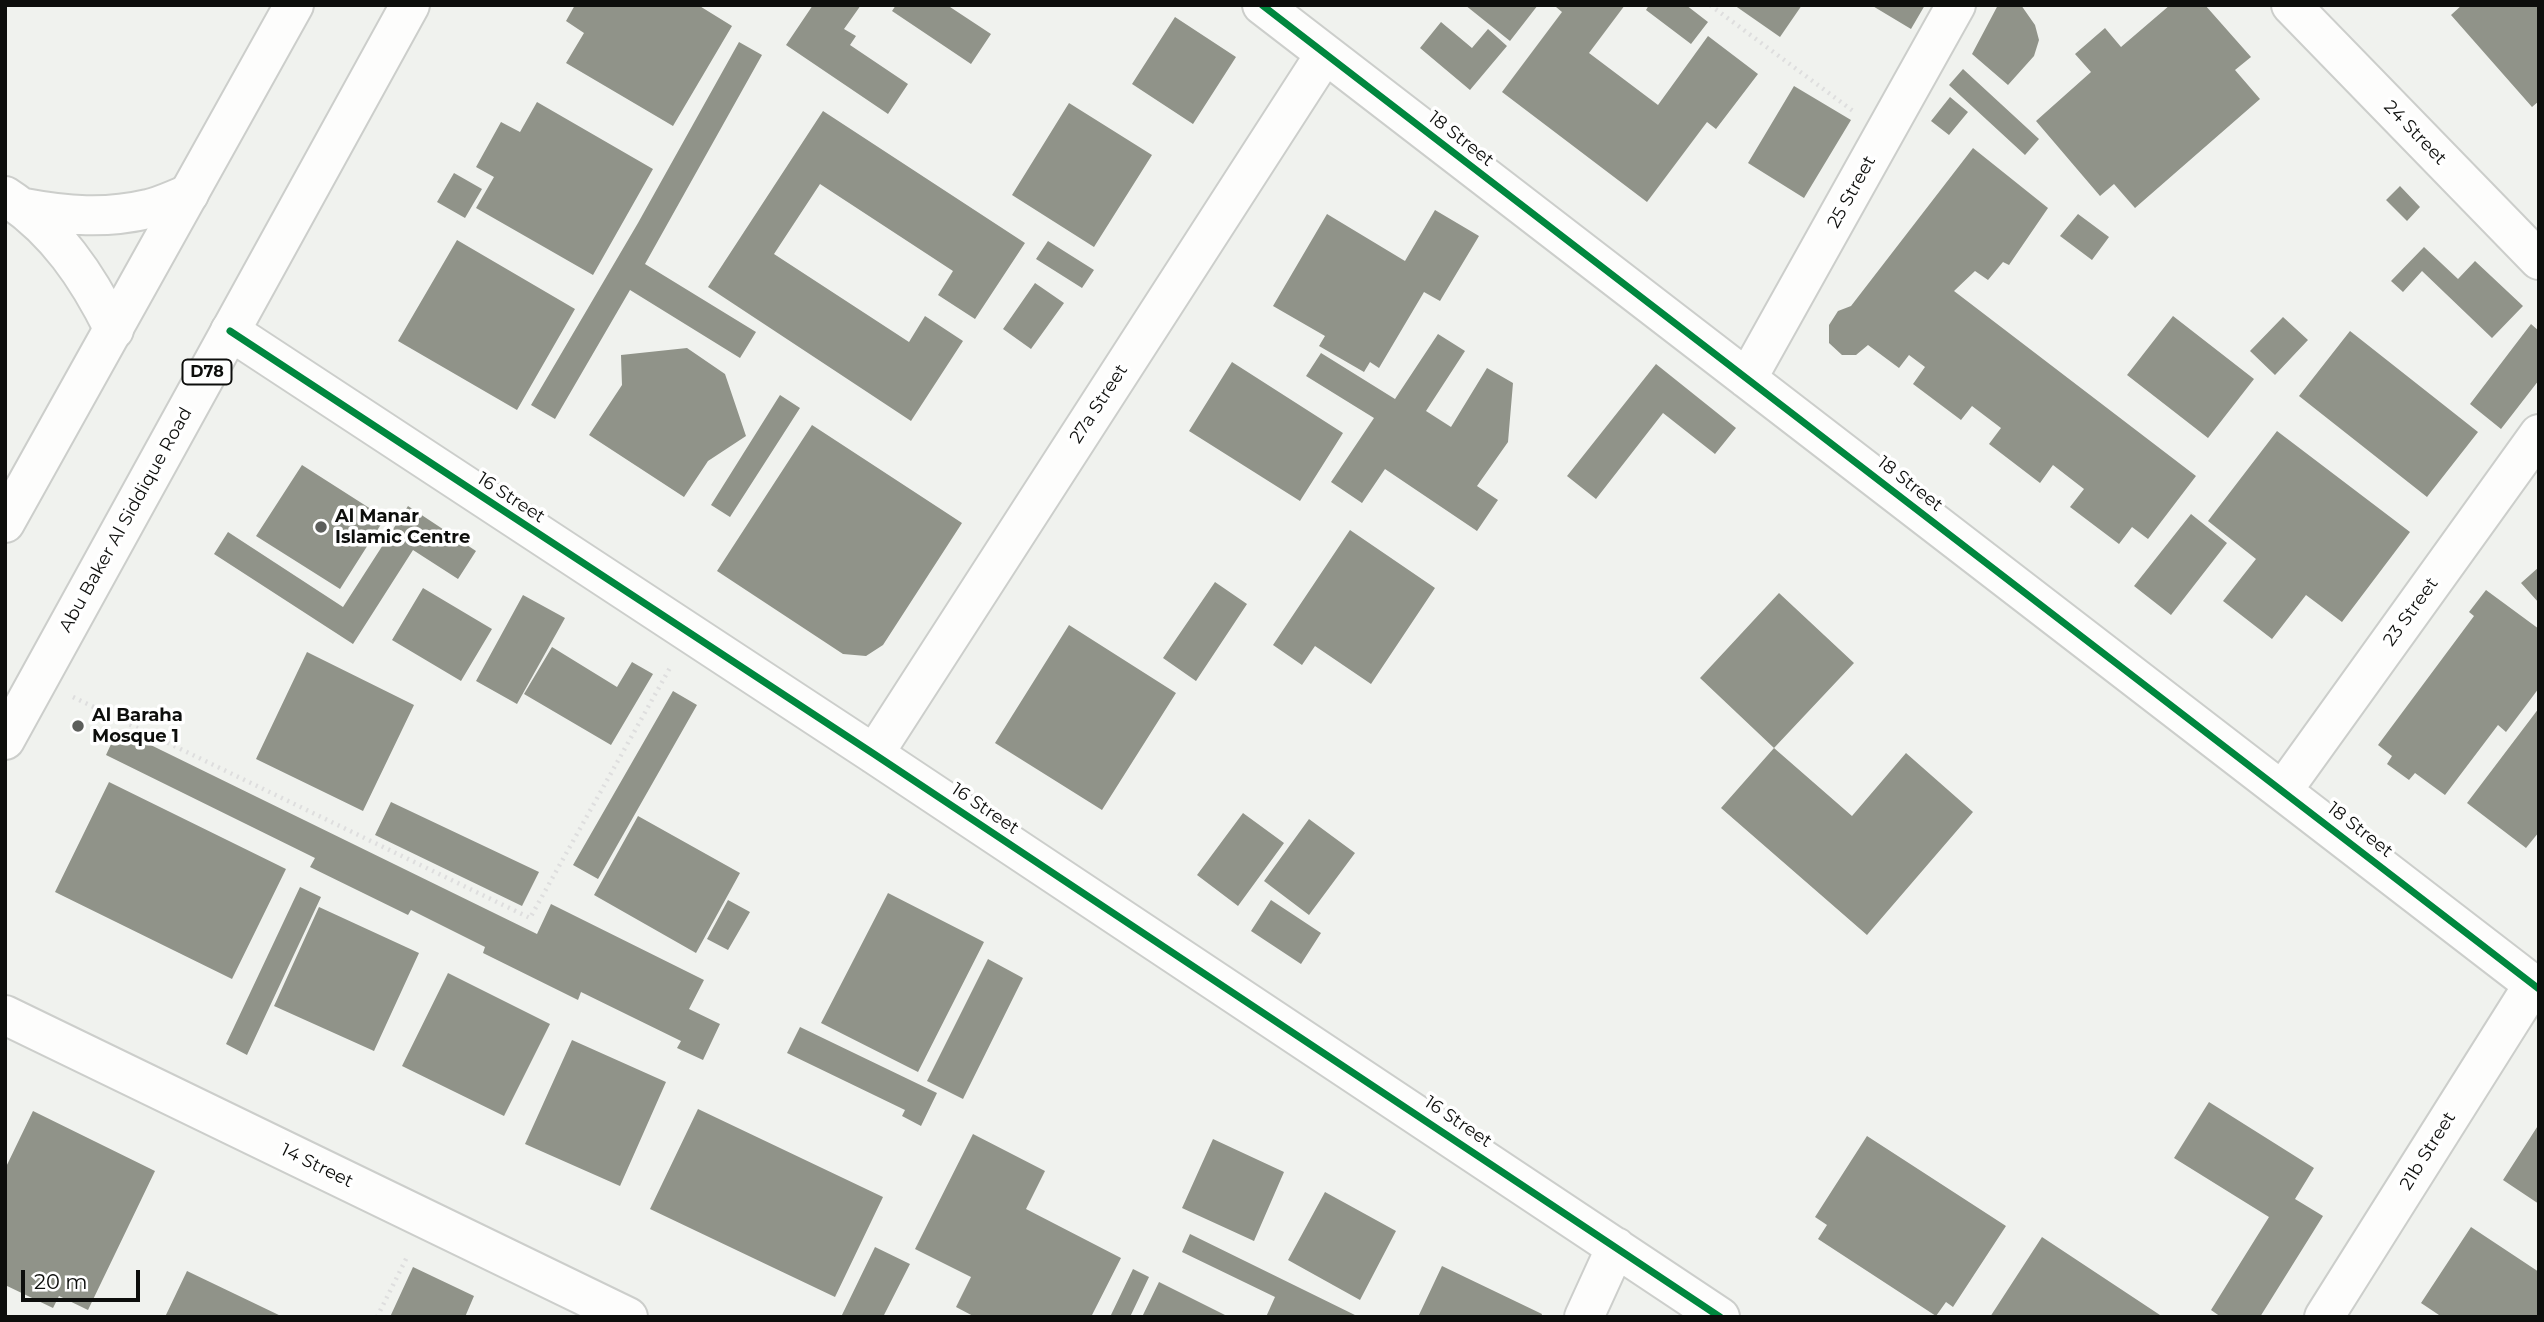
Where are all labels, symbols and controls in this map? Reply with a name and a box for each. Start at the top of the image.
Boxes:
street label: 24 Street [2379,96,2451,170]
street label: 18 Street [1424,107,1498,171]
street label: 25 Street [1823,152,1881,232]
road number: D78 [182,360,232,384]
street label: 27a Street [1065,360,1133,448]
street label: Abu Baker Al Siddique Road [55,404,197,636]
street label: 18 Street [1873,452,1947,516]
street label: 16 Street [473,468,549,528]
place label: Al Manar Islamic Centre [335,506,470,548]
marker: Al Manar Islamic Centre [313,519,329,535]
street label: 23 Street [2379,573,2443,651]
place label: Al Baraha Mosque 1 [92,705,183,748]
marker: Al Baraha Mosque 1 [70,718,86,734]
street label: 16 Street [947,779,1023,839]
street label: 18 Street [2323,798,2397,862]
street label: 16 Street [1420,1092,1496,1152]
street label: 21b Street [2396,1108,2460,1194]
street label: 14 Street [277,1139,357,1193]
scale bar [24,1256,144,1300]
text: 20 m [34,1269,88,1294]

